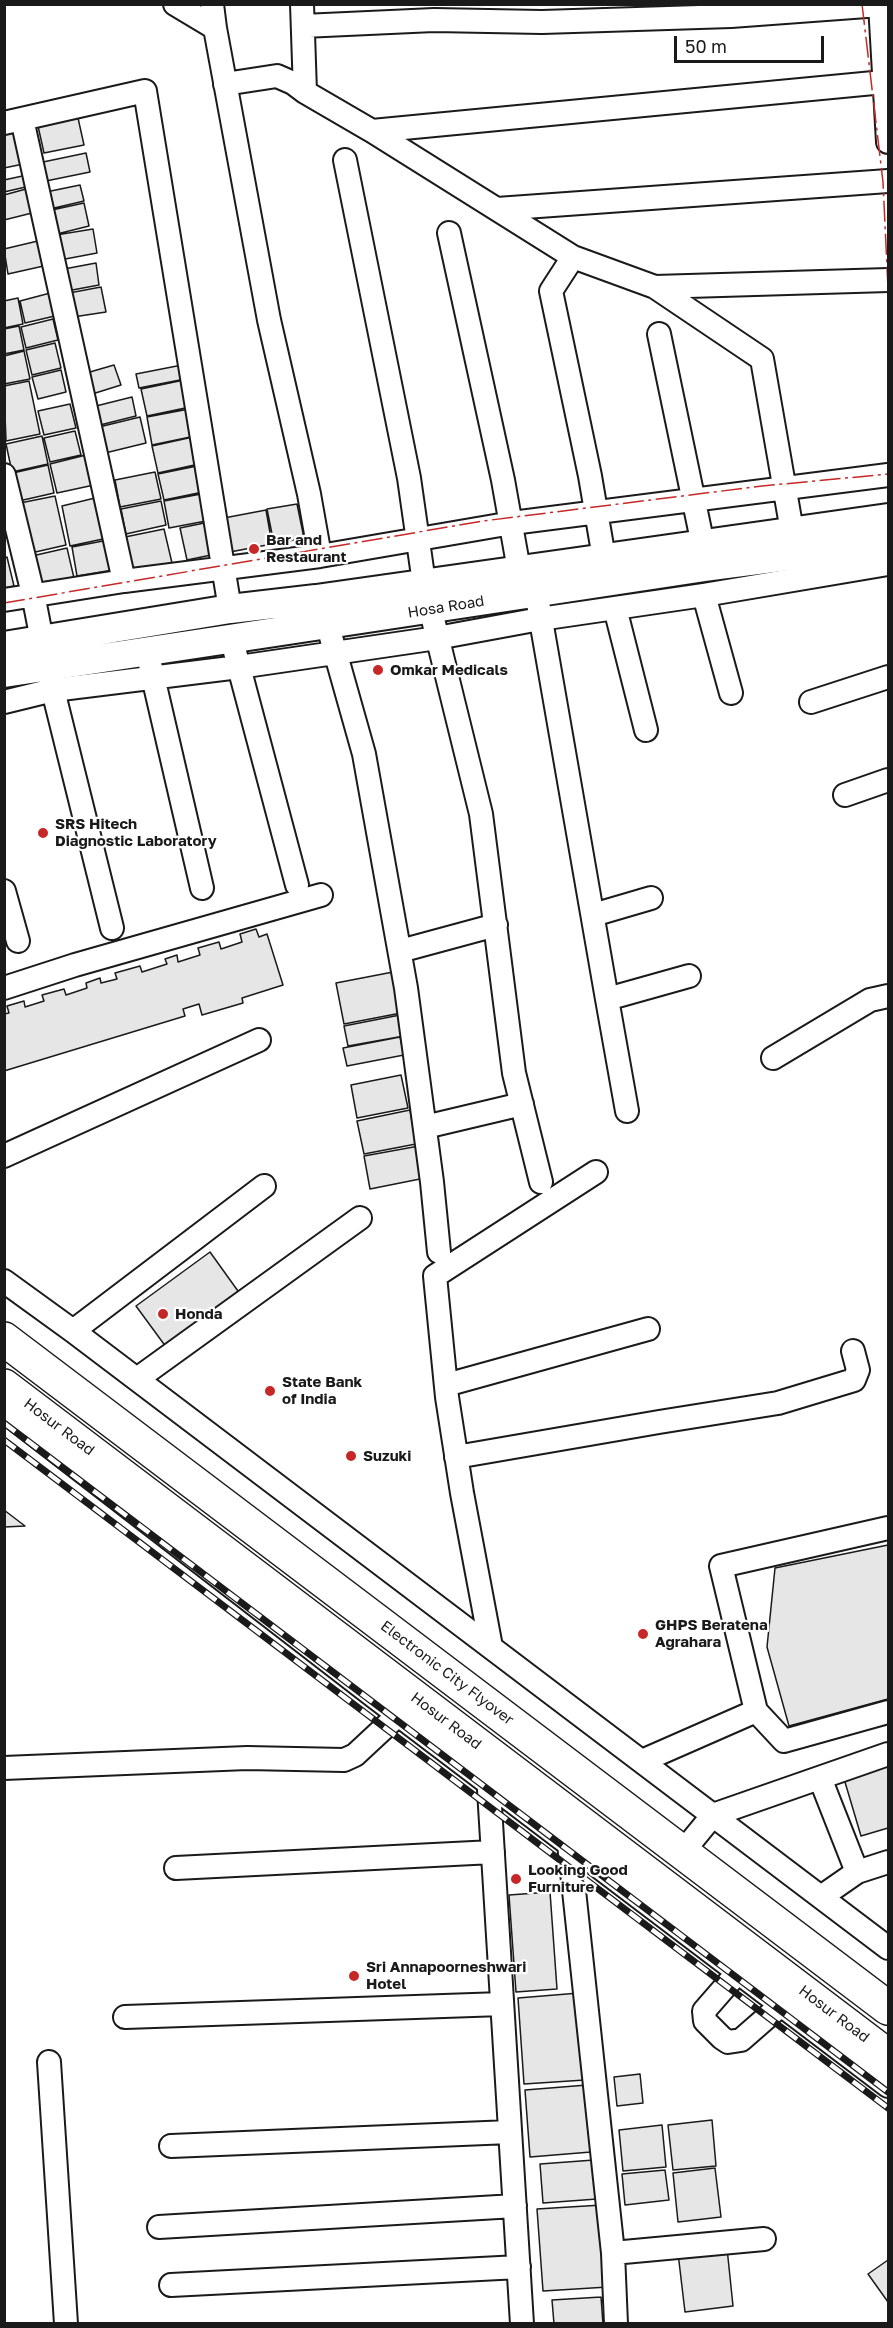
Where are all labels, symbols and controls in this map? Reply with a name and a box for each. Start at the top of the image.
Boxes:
scale bar [677,24,827,62]
text: 50 m [685,35,727,57]
place label: Bar and Restaurant [266,531,346,566]
marker: Bar and Restaurant [247,542,261,556]
street label: Hosa Road [406,592,486,622]
place label: Omkar Medicals [390,661,508,679]
marker: Omkar Medicals [371,663,385,677]
place label: SRS Hitech Diagnostic Laboratory [55,815,217,850]
marker: SRS Hitech Diagnostic Laboratory [36,826,50,840]
place label: Honda [175,1305,222,1323]
marker: Honda [156,1307,170,1321]
place label: State Bank of India [282,1373,362,1408]
marker: State Bank of India [263,1384,277,1398]
street label: Hosur Road [20,1395,98,1459]
place label: Suzuki [363,1447,411,1465]
marker: Suzuki [344,1449,358,1463]
place label: GHPS Beratena Agrahara [655,1616,768,1651]
street label: Electronic City Flyover [377,1617,517,1729]
marker: GHPS Beratena Agrahara [636,1627,650,1641]
street label: Hosur Road [407,1689,485,1753]
place label: Looking Good Furniture [528,1861,628,1896]
marker: Looking Good Furniture [509,1872,523,1886]
place label: Sri Annapoorneshwari Hotel [366,1958,526,1993]
marker: Sri Annapoorneshwari Hotel [347,1969,361,1983]
street label: Hosur Road [795,1982,873,2046]

